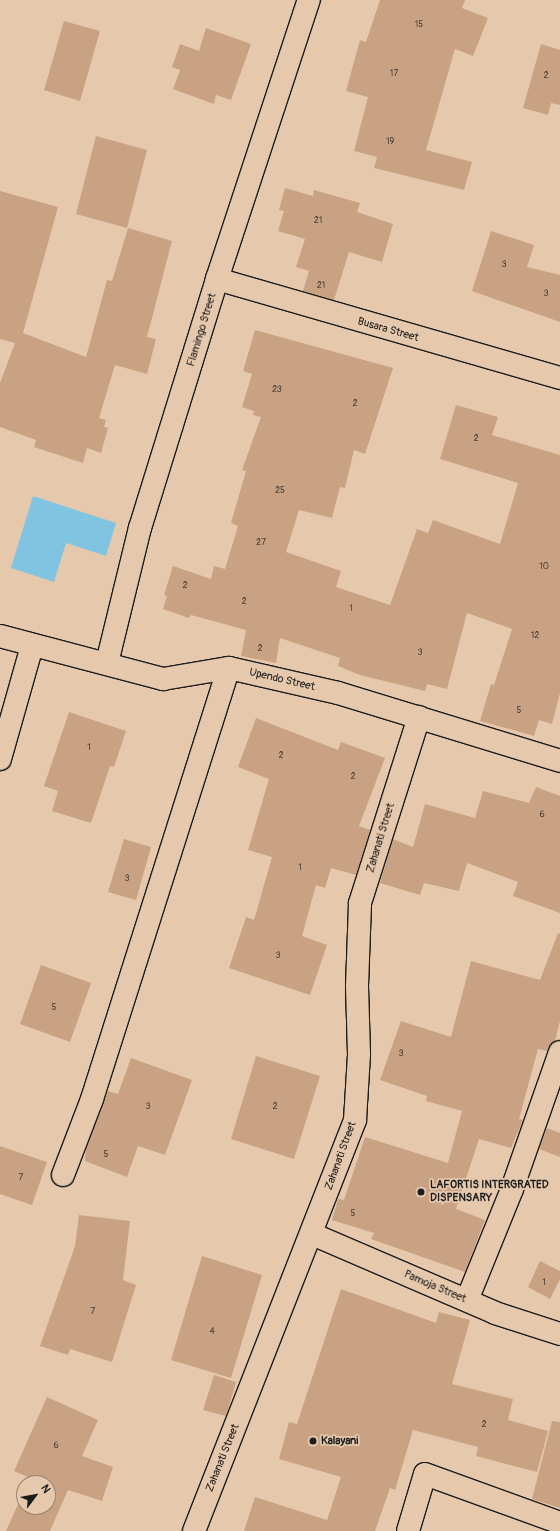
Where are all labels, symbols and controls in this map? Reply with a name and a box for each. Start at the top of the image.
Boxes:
house number: 15 [415,20,423,30]
house number: 17 [390,69,398,79]
house number: 2 [543,71,549,81]
house number: 19 [386,137,394,147]
house number: 21 [314,216,322,226]
house number: 3 [501,260,507,270]
house number: 21 [317,281,325,291]
house number: 3 [543,289,549,299]
street label: Flamingo Street [185,292,219,368]
street label: Busara Street [356,315,420,345]
house number: 23 [272,385,282,395]
house number: 2 [352,399,358,409]
house number: 2 [473,434,479,444]
house number: 25 [275,486,285,496]
house number: 27 [256,538,266,548]
house number: 10 [539,562,549,572]
house number: 2 [182,581,188,591]
house number: 2 [241,597,247,607]
house number: 1 [349,604,353,614]
house number: 12 [531,631,539,641]
house number: 2 [257,644,263,654]
house number: 3 [417,648,423,658]
street label: Upendo Street [248,666,316,694]
house number: 5 [517,706,521,716]
house number: 1 [87,743,91,753]
house number: 2 [278,751,284,761]
house number: 2 [350,772,356,782]
street label: Zahanati Street [364,802,398,874]
house number: 6 [539,810,545,820]
house number: 1 [298,863,302,873]
house number: 3 [124,874,130,884]
house number: 3 [275,951,281,961]
house number: 5 [52,1003,56,1013]
house number: 3 [398,1049,404,1059]
house number: 3 [145,1102,151,1112]
house number: 2 [272,1102,278,1112]
street label: Zahanati Street [322,1120,360,1192]
house number: 5 [104,1150,108,1160]
house number: 7 [19,1173,23,1183]
place label: LAFORTIS INTERGRATED DISPENSARY [430,1179,549,1205]
marker: LAFORTIS INTERGRATED DISPENSARY [415,1186,427,1198]
house number: 5 [351,1209,355,1219]
street label: Pamoja Street [402,1268,468,1306]
house number: 1 [542,1278,546,1288]
house number: 7 [91,1307,95,1317]
house number: 4 [209,1327,215,1337]
house number: 2 [481,1420,487,1430]
street label: Zahanati Street [203,1422,243,1494]
place label: Kalayani [321,1434,358,1448]
marker: Kalayani [308,1436,318,1446]
house number: 6 [53,1441,59,1451]
north arrow [16,1475,56,1515]
text: N [38,1482,53,1496]

